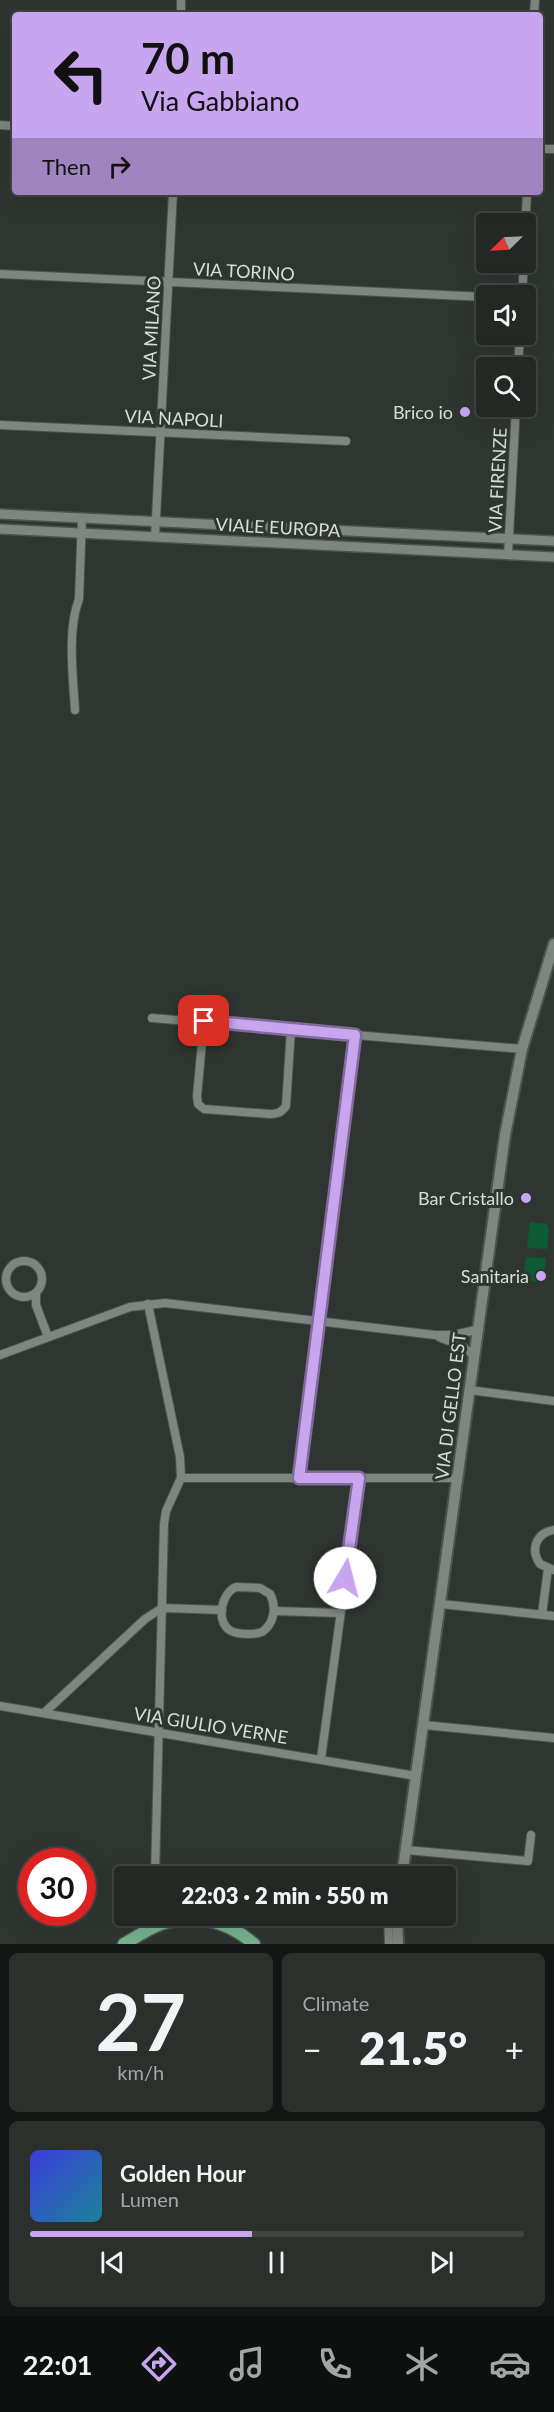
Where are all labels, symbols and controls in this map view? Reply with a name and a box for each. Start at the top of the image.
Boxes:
text: 70 m [141,33,235,83]
icon: left [42,36,120,114]
text: Via Gabbiano [141,84,300,117]
icon: right [103,150,136,183]
text: Then [42,153,91,180]
north arrow [476,213,536,273]
map controls [476,213,536,417]
street label: VIA TORINO [193,257,295,285]
street label: VIA MILANO [137,275,165,381]
button: sound [476,285,536,345]
button: search [476,357,536,417]
place label: Brico io [393,401,453,423]
street label: VIA NAPOLI [124,404,224,432]
marker: Brico io [458,405,472,419]
street label: VIA FIRENZE [483,427,511,533]
street label: VIALE EUROPA [215,513,342,541]
pin [178,995,229,1046]
icon: arrive [187,1004,220,1037]
place label: Bar Cristallo [418,1187,514,1209]
marker: Bar Cristallo [519,1191,533,1205]
place label: Sanitaria [461,1265,529,1287]
marker: Sanitaria [534,1269,548,1283]
street label: VIA DI GELLO EST [430,1331,470,1481]
position arrow [313,1546,377,1610]
street label: VIA GIULIO VERNE [132,1702,290,1748]
speed limit sign: 30 [18,1848,96,1926]
text: 22:03 · 2 min · 550 m [182,1882,388,1909]
text: 27 [96,1974,186,2068]
text: Climate [303,1991,369,2015]
text: 21.5° [359,2021,467,2075]
text: − [303,2029,322,2069]
text: + [505,2029,524,2069]
text: km/h [117,2060,164,2084]
text: Golden Hour [120,2160,246,2187]
text: Lumen [120,2187,179,2211]
icon: previous [96,2246,129,2279]
icon: pause [260,2246,293,2279]
icon: next [425,2246,458,2279]
icon: directions [138,2343,180,2385]
icon: music [226,2343,268,2385]
icon: phone [314,2343,356,2385]
icon: climate [401,2343,443,2385]
icon: car [489,2343,531,2385]
text: 22:01 [23,2348,92,2381]

